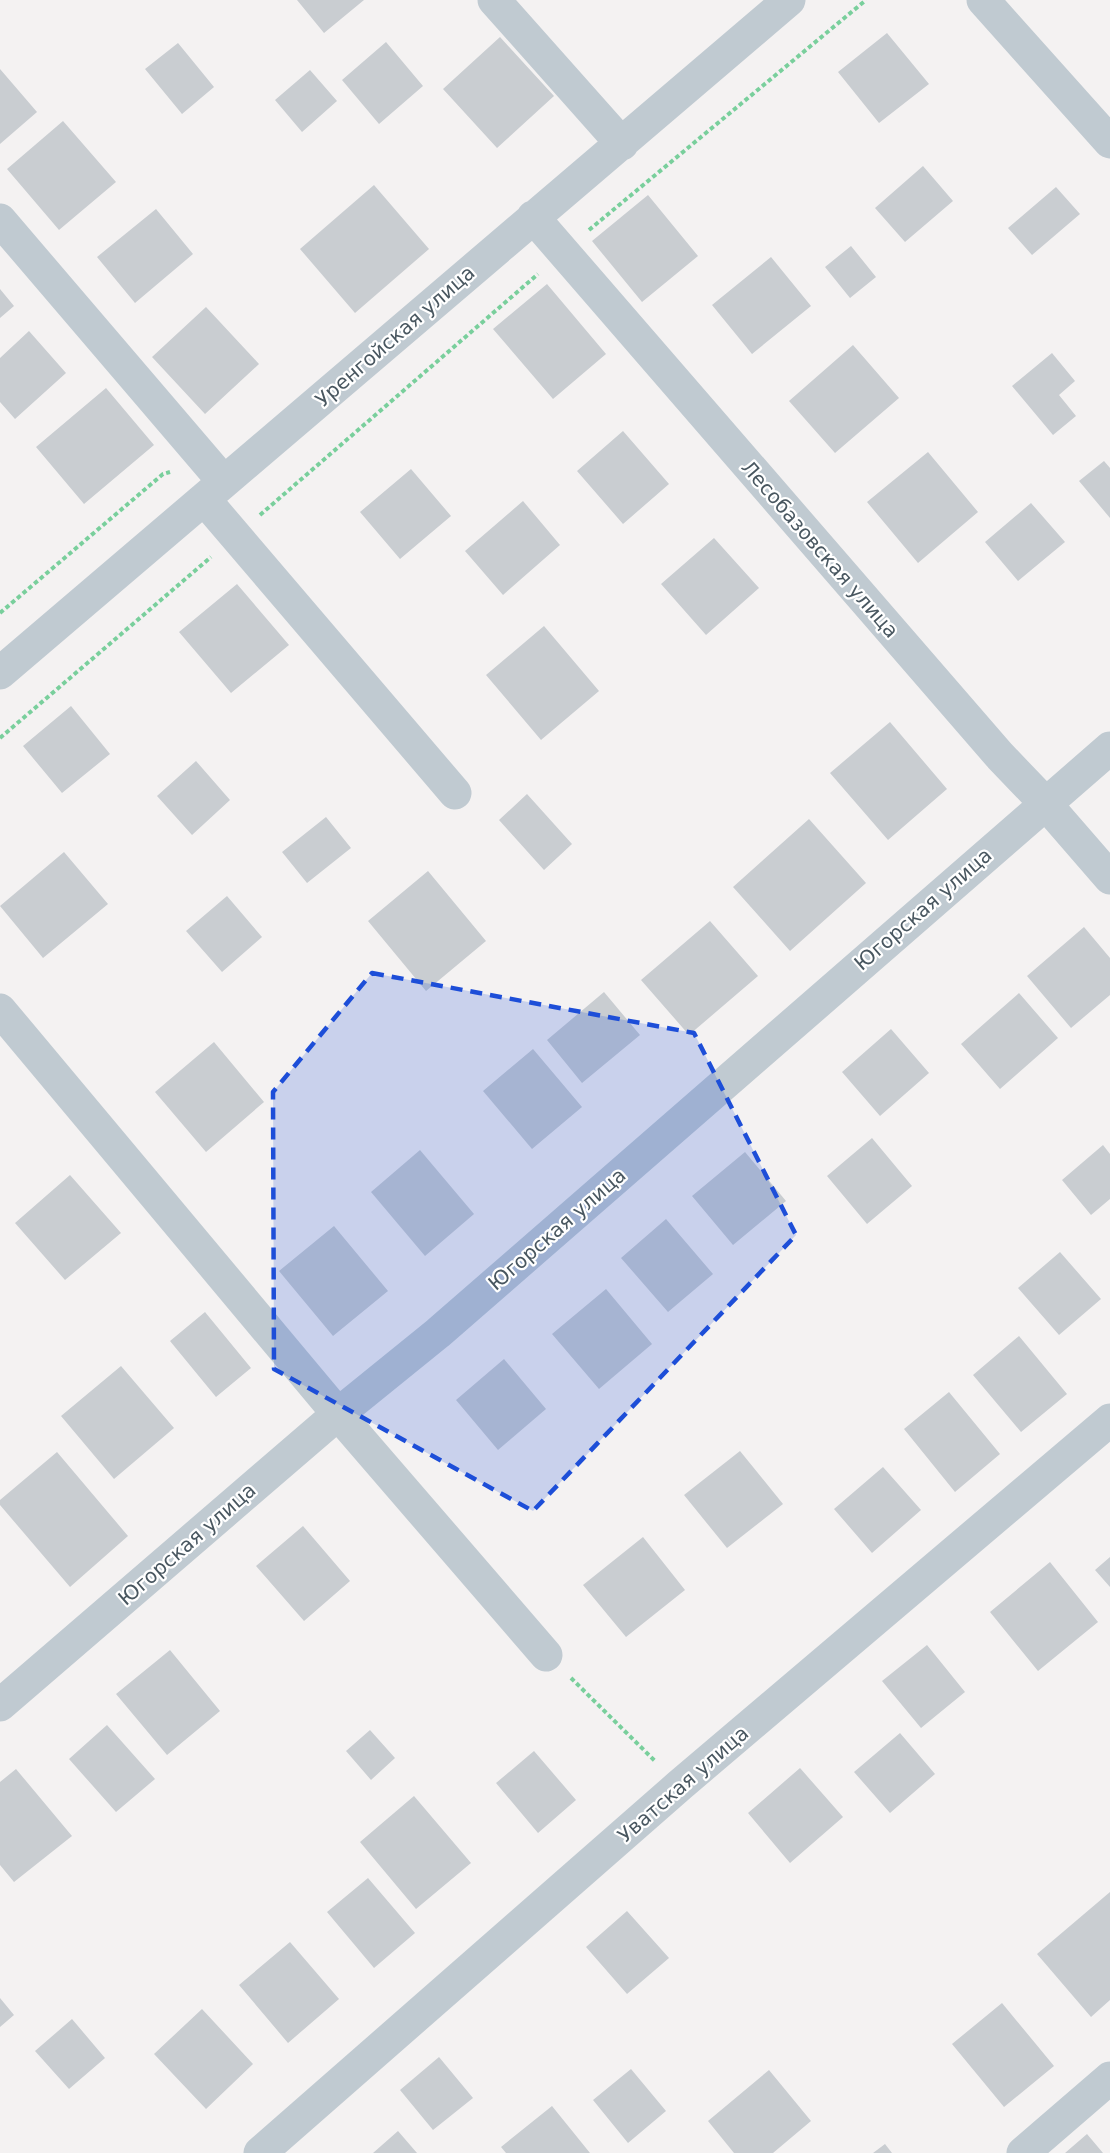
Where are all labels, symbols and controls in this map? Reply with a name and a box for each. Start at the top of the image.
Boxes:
street label: Уренгойская улица [310,260,480,412]
street label: Лесобазовская улица [736,455,904,643]
street label: Югорская улица [849,843,997,975]
street label: Югорская улица [483,1163,631,1295]
street label: Югорская улица [113,1478,261,1610]
street label: Уватская улица [613,1721,753,1847]

